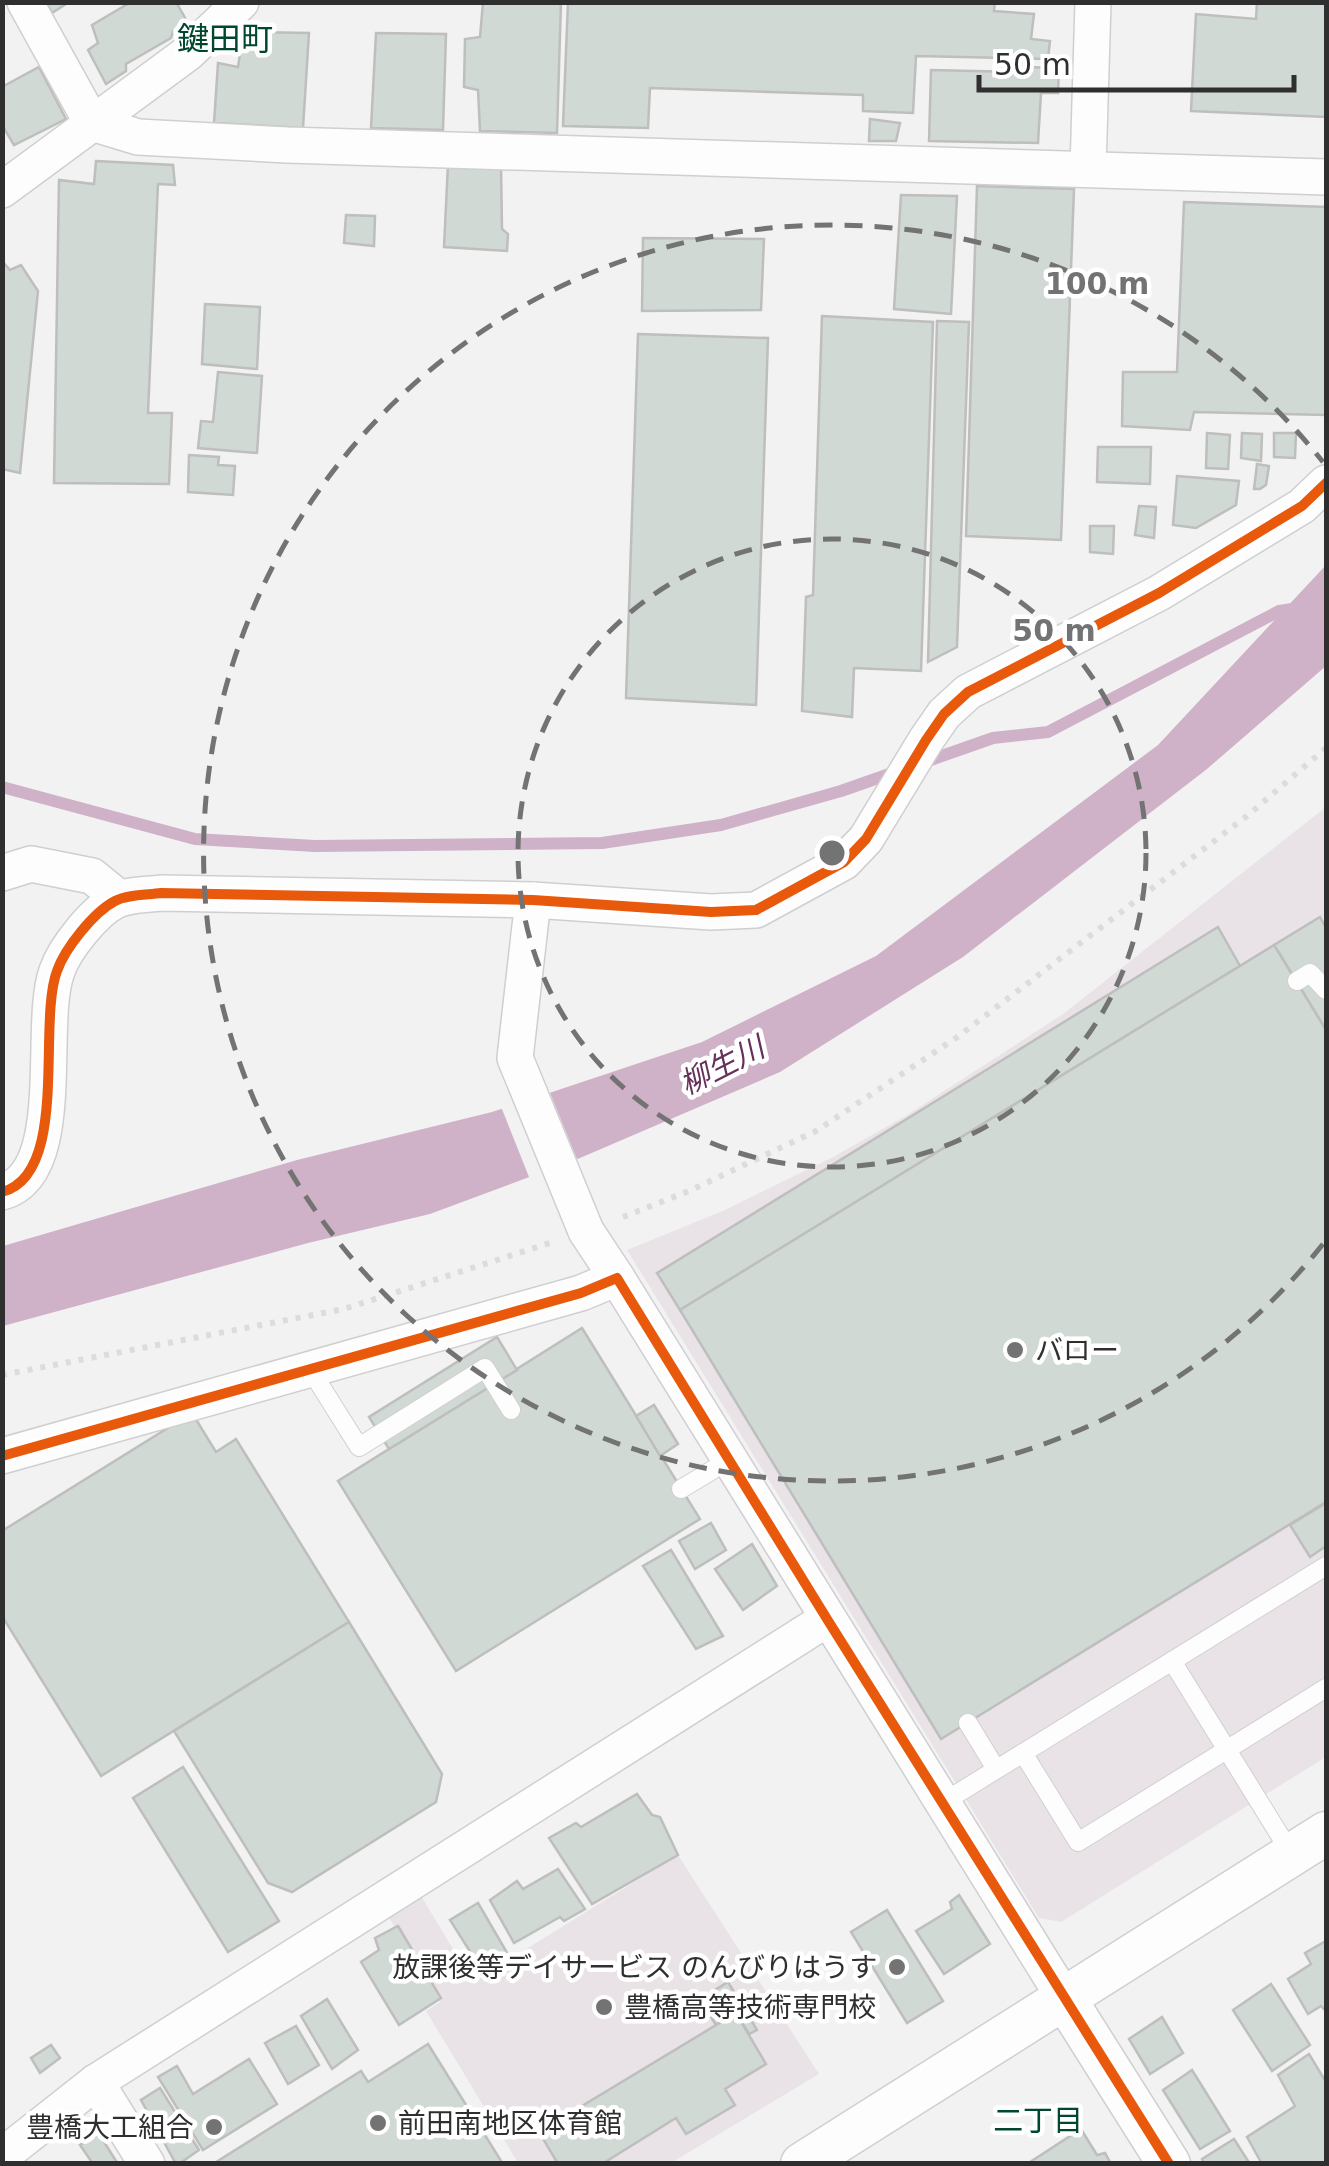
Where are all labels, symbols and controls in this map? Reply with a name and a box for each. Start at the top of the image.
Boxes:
district label: 鍵田町 [177,20,273,58]
scale bar [979,30,1294,92]
text: 50 m [994,47,1071,82]
text: 100 m [1045,266,1149,301]
text: 50 m [1012,613,1096,648]
centre of rings [814,835,850,871]
water label: 柳生川 [674,1028,772,1102]
place label: バロー [1035,1334,1119,1367]
marker: バロー [1004,1339,1026,1361]
place label: 放課後等デイサービス のんびりはうす [392,1951,877,1984]
marker: 放課後等デイサービス のんびりはうす [886,1956,908,1978]
place label: 豊橋高等技術専門校 [624,1991,876,2024]
marker: 豊橋高等技術専門校 [593,1996,615,2018]
district label: 二丁目 [993,2103,1083,2138]
place label: 前田南地区体育館 [398,2107,622,2140]
place label: 豊橋大工組合 [26,2111,194,2144]
marker: 前田南地区体育館 [367,2112,389,2134]
marker: 豊橋大工組合 [203,2116,225,2138]

